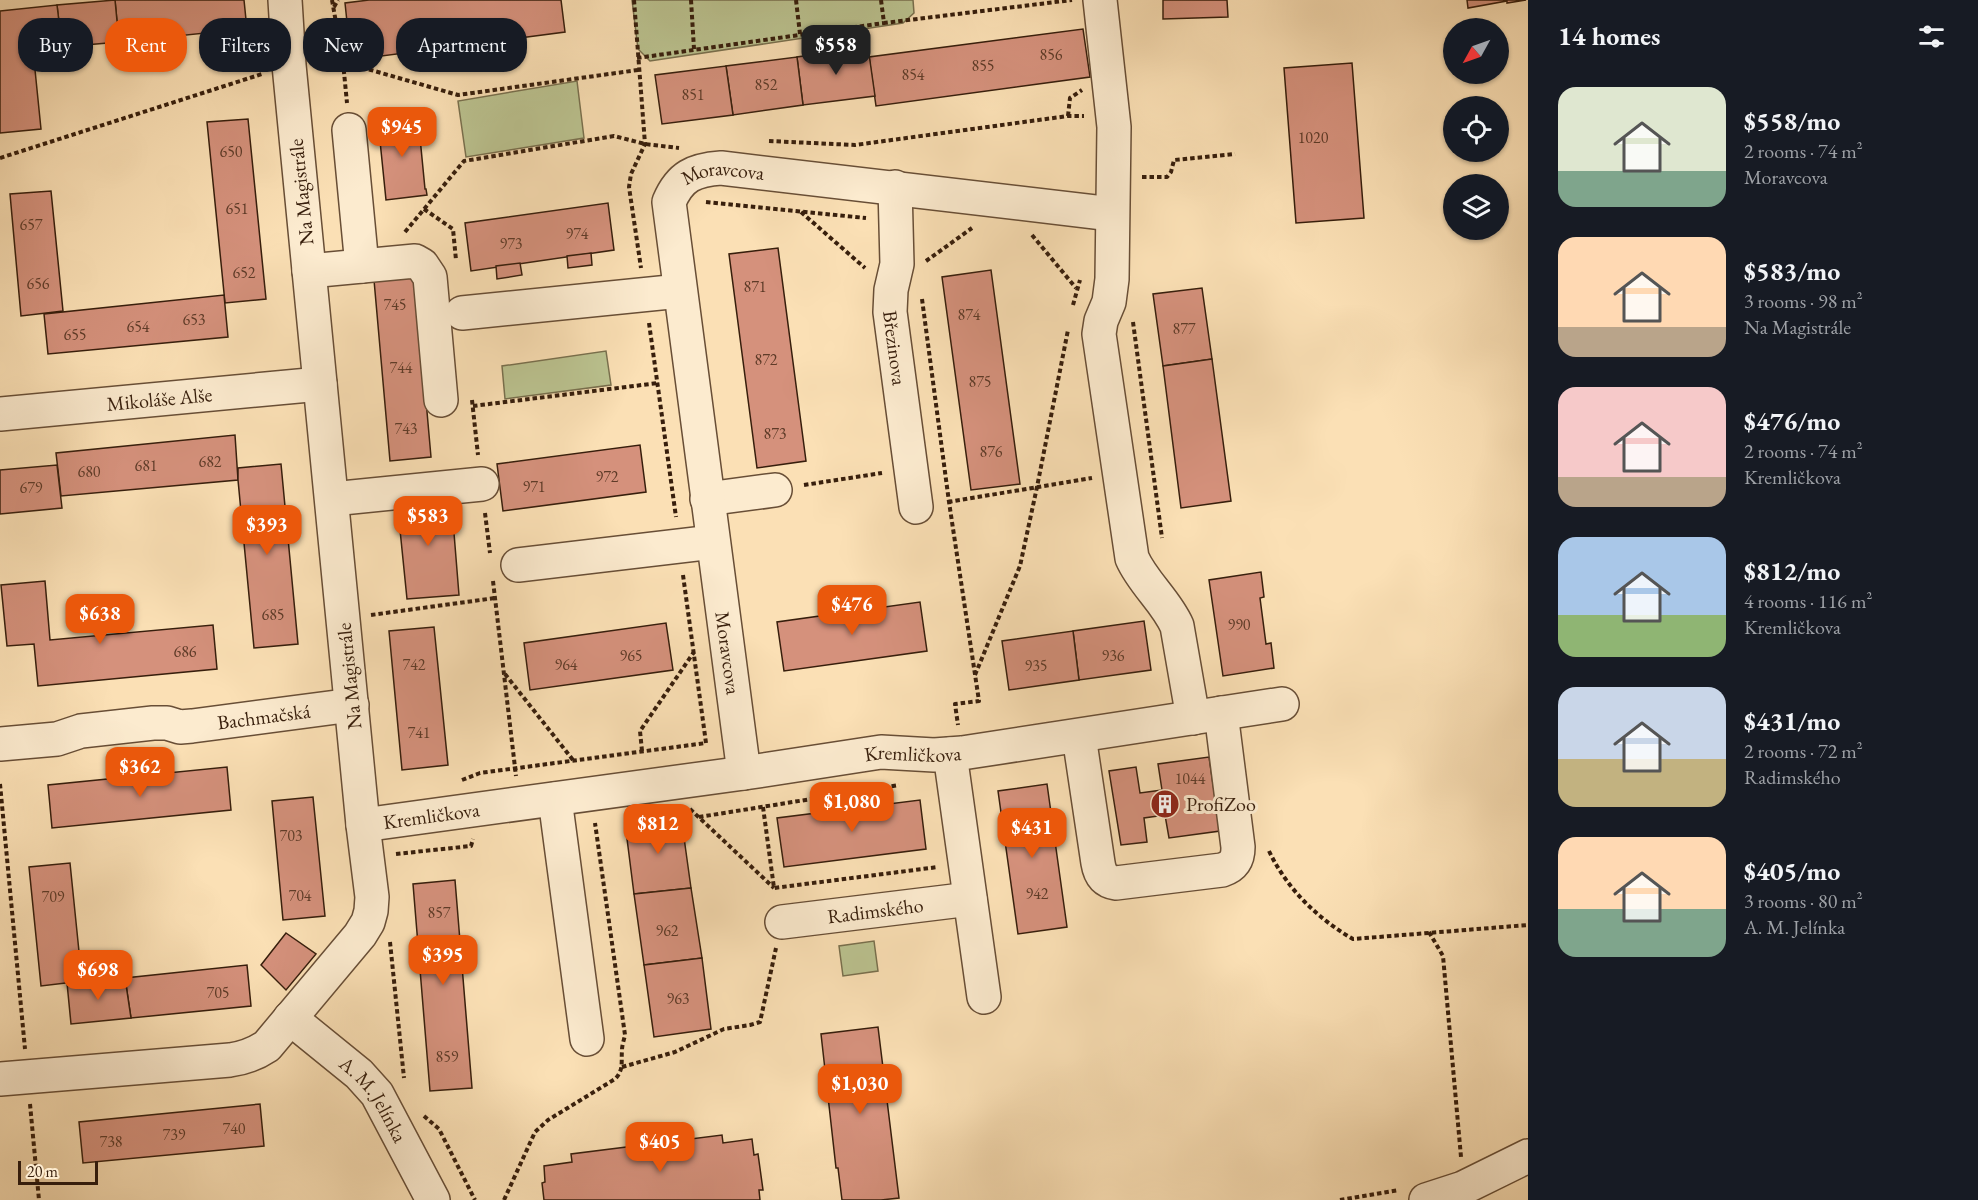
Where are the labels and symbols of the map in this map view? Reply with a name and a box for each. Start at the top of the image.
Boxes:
north arrow [1443,18,1509,84]
pin: $558 [800,25,872,76]
house number: 856 [1039,44,1063,65]
house number: 855 [971,55,995,76]
house number: 854 [901,64,925,85]
house number: 852 [754,74,778,95]
house number: 851 [681,84,705,105]
pin: $945 [366,107,438,158]
house number: 1020 [1298,127,1329,148]
street label: Na Magistrále [282,137,320,247]
house number: 650 [219,141,243,162]
street label: Moravcova [676,155,766,191]
house number: 651 [225,198,249,219]
house number: 657 [19,214,43,235]
house number: 974 [565,223,589,244]
house number: 973 [499,233,523,254]
house number: 652 [232,262,256,283]
house number: 656 [26,273,50,294]
house number: 871 [743,276,767,297]
house number: 745 [383,294,407,315]
house number: 874 [957,304,981,325]
house number: 653 [182,309,206,330]
street label: Březinova [877,309,913,387]
house number: 654 [126,316,150,337]
house number: 877 [1172,318,1196,339]
house number: 655 [63,324,87,345]
house number: 872 [754,349,778,370]
house number: 744 [389,357,413,378]
house number: 875 [968,371,992,392]
street label: Mikoláše Alše [105,381,213,417]
house number: 743 [394,418,418,439]
house number: 873 [763,423,787,444]
house number: 876 [979,441,1003,462]
house number: 682 [198,451,222,472]
house number: 681 [134,455,158,476]
house number: 680 [77,461,101,482]
house number: 972 [595,466,619,487]
house number: 971 [522,476,546,497]
house number: 679 [19,477,43,498]
pin: $583 [392,496,464,547]
pin: $393 [231,505,303,556]
pin: $476 [816,585,888,636]
pin: $638 [64,594,136,645]
house number: 685 [261,604,285,625]
street label: Moravcova [709,610,747,696]
house number: 990 [1227,614,1251,635]
street label: Na Magistrále [330,621,368,731]
house number: 686 [173,641,197,662]
house number: 965 [619,645,643,666]
house number: 936 [1101,645,1125,666]
house number: 742 [402,654,426,675]
house number: 964 [554,654,578,675]
house number: 935 [1024,655,1048,676]
street label: Bachmačská [216,698,312,736]
house number: 741 [407,722,431,743]
street label: Kremličkova [863,739,962,768]
pin: $362 [104,747,176,798]
house number: 1044 [1175,768,1206,789]
pin: $1,080 [803,782,901,833]
building icon: ProfiZoo [1149,788,1181,820]
place label: ProfiZoo [1186,791,1256,817]
street label: Kremličkova [382,796,481,835]
pin: $812 [622,804,694,855]
pin: $431 [996,808,1068,859]
house number: 703 [279,825,303,846]
house number: 942 [1025,883,1049,904]
house number: 704 [288,885,312,906]
house number: 709 [41,886,65,907]
street label: Radimského [826,892,925,929]
house number: 857 [427,902,451,923]
house number: 962 [655,920,679,941]
pin: $395 [407,935,479,986]
pin: $698 [62,950,134,1001]
house number: 705 [206,982,230,1003]
house number: 963 [666,988,690,1009]
house number: 859 [435,1046,459,1067]
street label: A. M. Jelínka [333,1050,413,1147]
pin: $1,030 [811,1064,909,1115]
house number: 740 [222,1118,246,1139]
pin: $405 [624,1122,696,1173]
house number: 739 [162,1124,186,1145]
house number: 738 [99,1131,123,1152]
scale bar [18,1158,98,1186]

